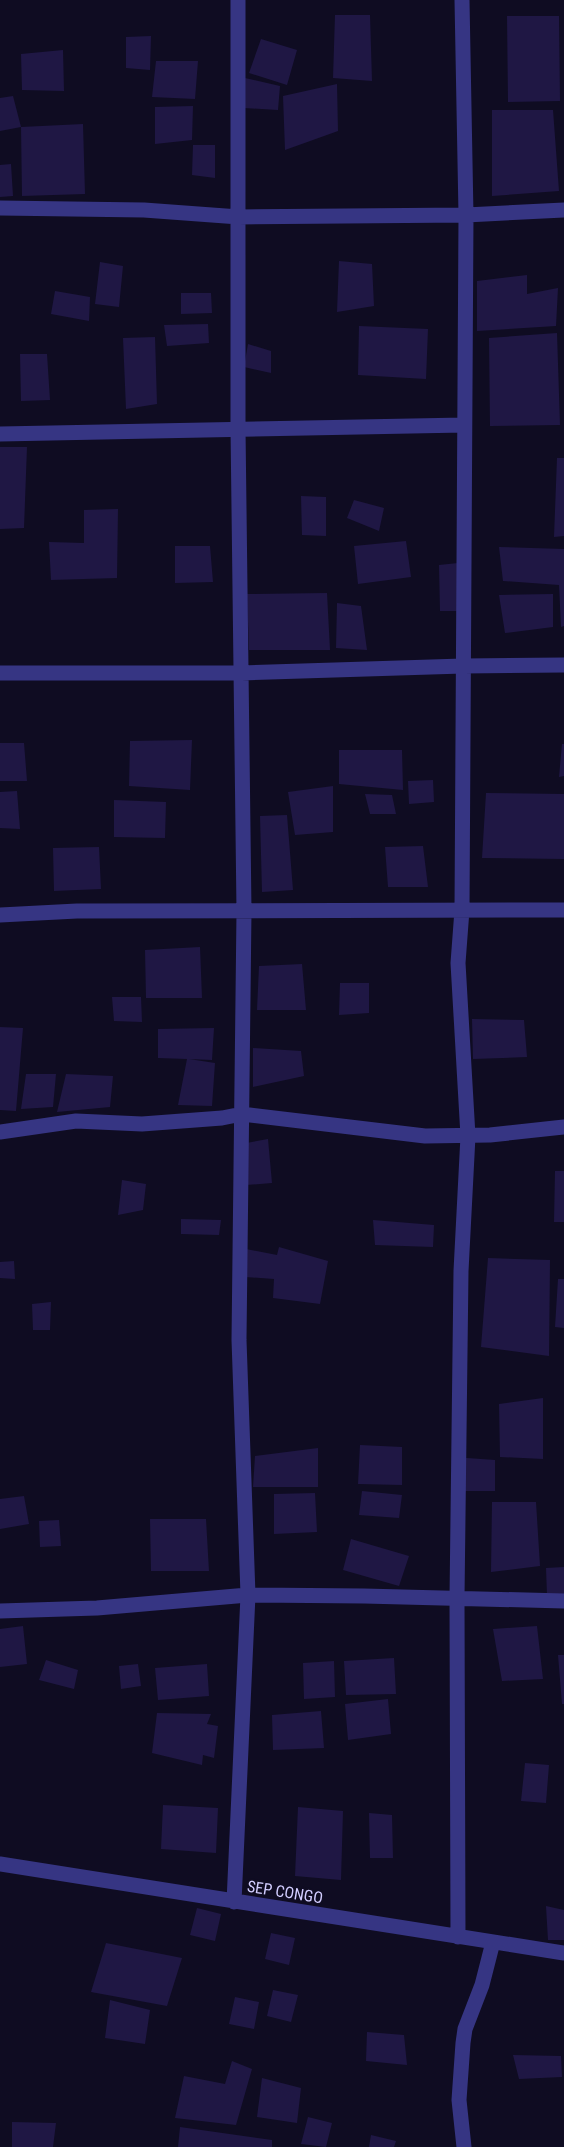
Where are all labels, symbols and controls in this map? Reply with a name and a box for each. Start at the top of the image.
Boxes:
street label: SEP CONGO [246,1877,324,1907]

